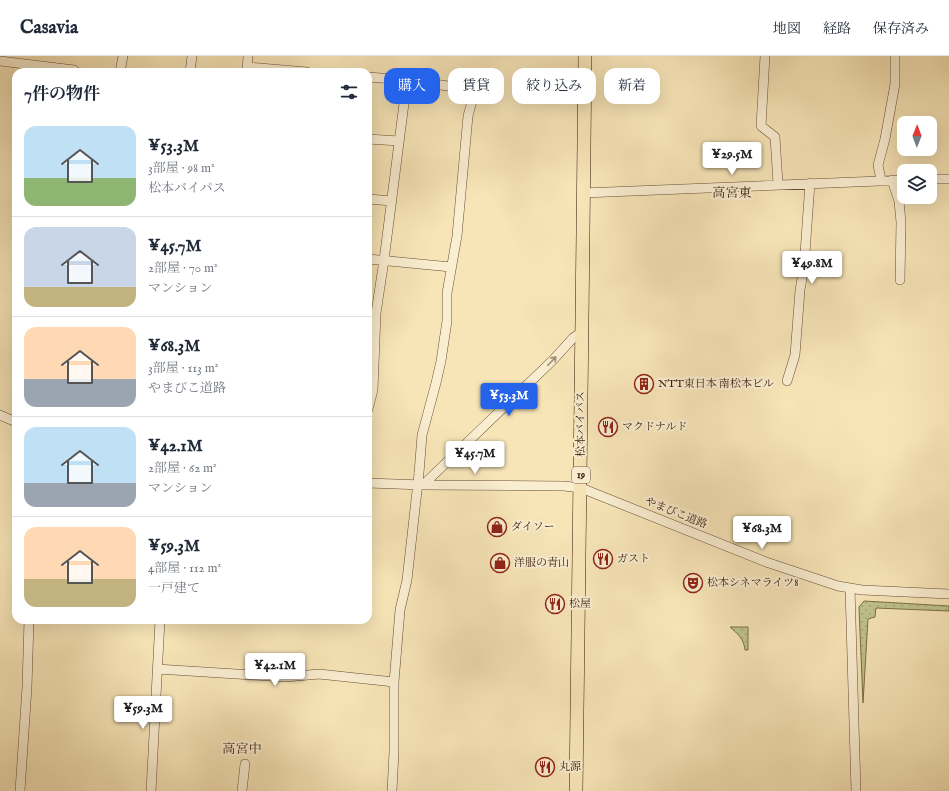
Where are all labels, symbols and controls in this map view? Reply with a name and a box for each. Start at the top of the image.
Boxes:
text: Casavia [20,16,78,40]
text: 地図 [773,20,801,38]
text: 経路 [823,20,851,38]
text: 保存済み [873,20,929,38]
chip: 購入 [384,68,440,104]
chip: 賃貸 [448,68,504,104]
chip: 絞り込み [512,68,596,104]
chip: 新着 [604,68,660,104]
icon: filters [338,81,360,103]
text: 7件の物件 [24,84,100,105]
north arrow [897,116,937,156]
map controls [897,116,937,204]
text: ¥53.3M [148,136,199,157]
icon: home [56,142,104,190]
pin: ¥29.5M [699,142,765,176]
text: ¥29.5M [712,146,752,163]
text: 3部屋 · 98 m² [148,160,215,177]
button: layers [897,164,937,204]
text: 松本バイパス [148,180,226,197]
district label: 高宮東 [712,185,752,202]
text: ¥45.7M [148,236,202,257]
icon: home [56,243,104,291]
pin: ¥49.8M [779,251,845,285]
text: ¥49.8M [791,255,833,272]
text: 2部屋 · 70 m² [148,260,218,277]
text: マンション [148,280,212,297]
text: ¥68.3M [148,336,200,357]
icon: home [56,343,104,391]
one-way arrow [547,356,557,366]
text: 3部屋 · 113 m² [148,360,218,377]
building icon: NTT東日本 南松本ビル [633,373,655,395]
place label: NTT東日本 南松本ビル [658,377,774,391]
text: やまびこ道路 [148,380,226,397]
pin: ¥53.3M [476,383,542,417]
text: ¥53.3M [490,387,528,404]
street label: 松本バイパス [574,391,588,457]
restaurant icon: マクドナルド [597,416,619,438]
place label: マクドナルド [622,420,687,434]
text: ¥42.1M [148,436,203,457]
pin: ¥45.7M [442,441,508,475]
icon: home [56,443,104,491]
text: ¥45.7M [455,445,495,462]
text: 2部屋 · 62 m² [148,460,217,477]
road number: 19 [572,467,590,483]
text: マンション [148,480,212,497]
street label: やまびこ道路 [643,494,709,532]
shop icon: ダイソー [486,516,508,538]
pin: ¥68.3M [729,516,795,550]
place label: ダイソー [511,520,555,534]
text: ¥68.3M [742,520,782,537]
text: ¥59.3M [148,536,200,557]
icon: home [56,543,104,591]
restaurant icon: ガスト [592,548,614,570]
shop icon: 洋服の青山 [489,552,511,574]
place label: ガスト [617,552,650,566]
place label: 洋服の青山 [514,556,569,570]
text: 4部屋 · 112 m² [148,560,221,577]
theatre icon: 松本シネマライツ8 [682,572,704,594]
place label: 松本シネマライツ8 [707,576,799,590]
text: 一戸建て [148,580,200,597]
restaurant icon: 松屋 [544,593,566,615]
place label: 松屋 [569,597,591,611]
pin: ¥42.1M [242,653,308,687]
text: ¥42.1M [254,657,296,674]
pin: ¥59.3M [110,696,176,730]
text: ¥59.3M [123,700,163,717]
district label: 高宮中 [222,741,262,758]
restaurant icon: 丸源 [534,756,556,778]
place label: 丸源 [559,760,581,774]

